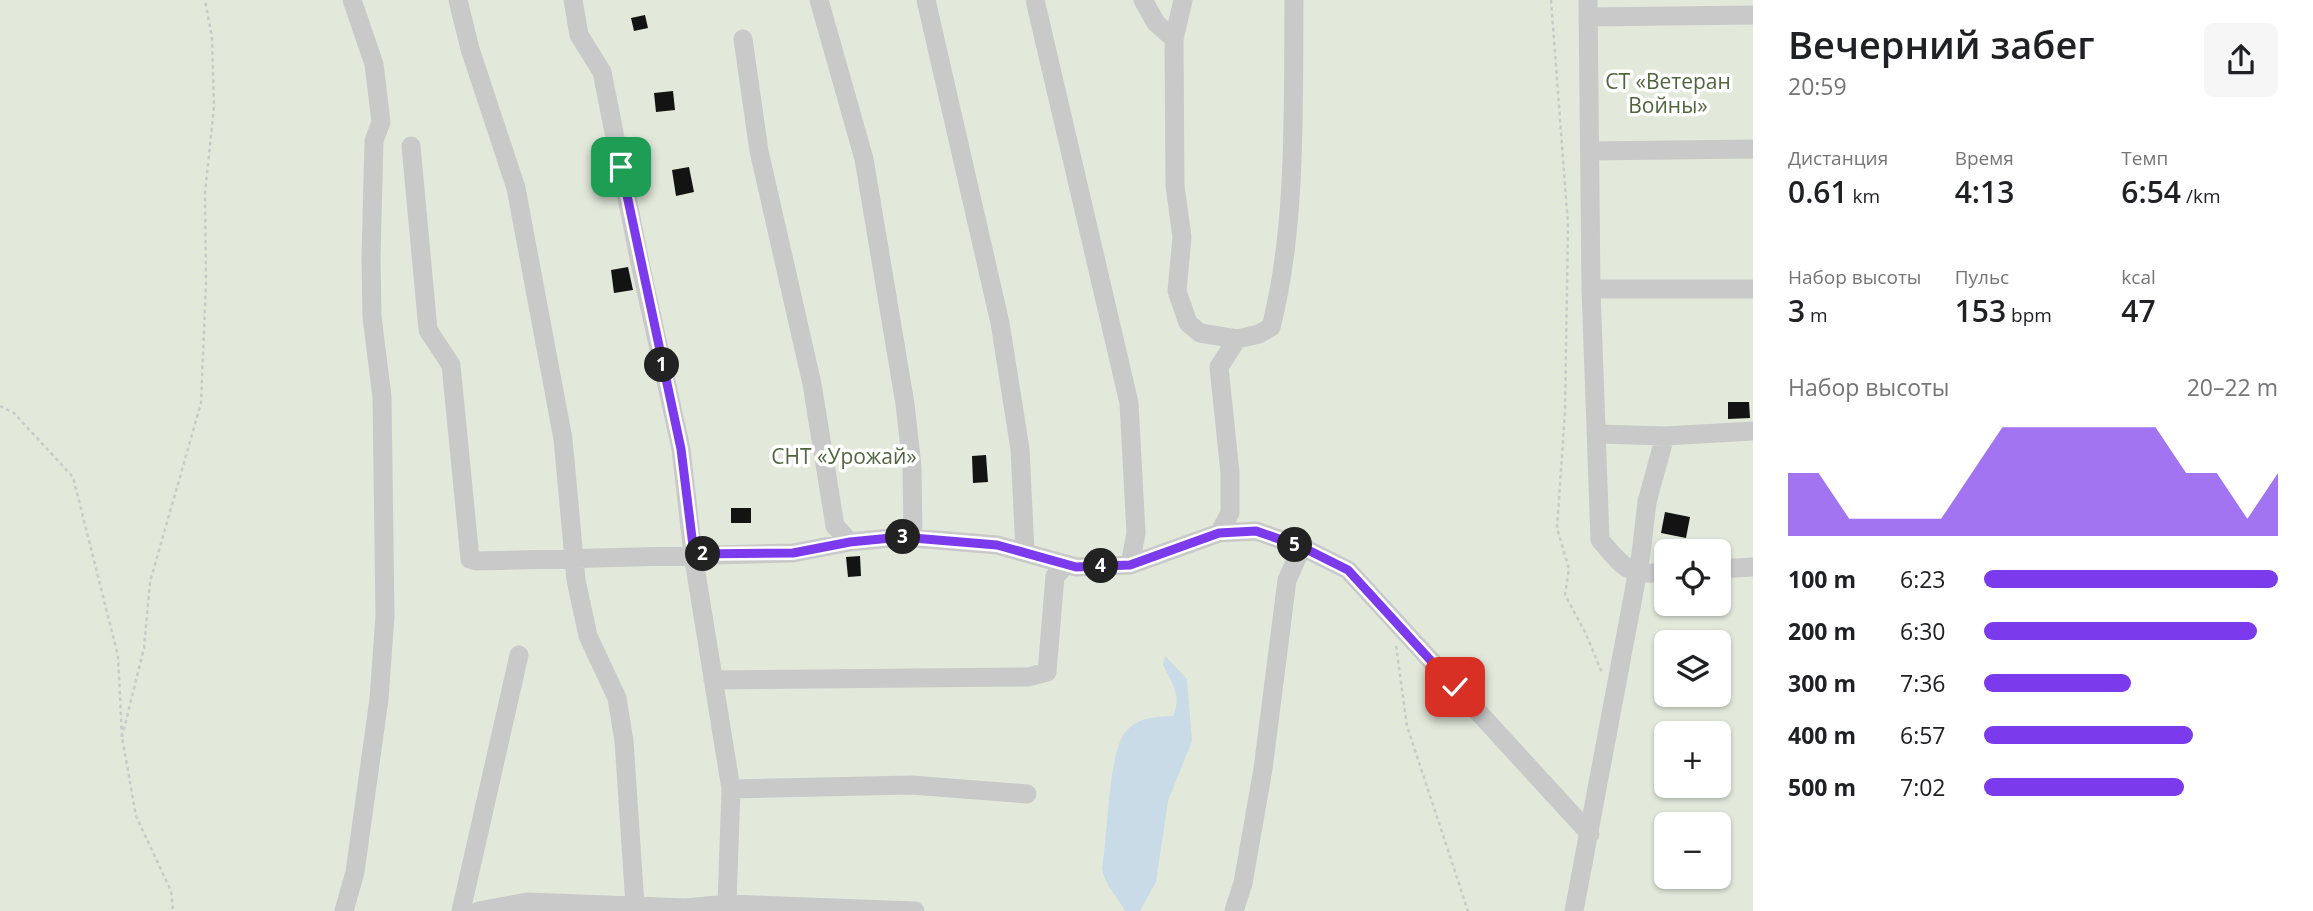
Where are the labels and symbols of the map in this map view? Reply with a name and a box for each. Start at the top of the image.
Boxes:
park label: СТ «Ветеран Войны» [1605,67,1731,119]
pin [591,137,651,197]
pin: 1 [644,348,680,382]
park label: СНТ «Урожай» [771,442,917,470]
pin: 3 [886,520,920,554]
pin: 5 [1278,528,1312,562]
pin: 2 [686,536,720,572]
pin: 4 [1084,548,1118,584]
pin [1425,657,1485,717]

